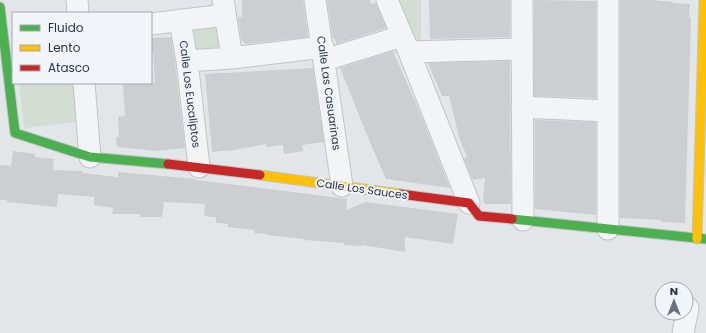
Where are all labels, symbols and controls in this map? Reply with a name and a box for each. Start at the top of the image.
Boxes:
legend [12,12,152,84]
text: Fluido [48,19,84,36]
street label: Calle Las Casuarinas [313,35,345,151]
text: Lento [48,39,81,56]
street label: Calle Los Eucaliptos [175,39,205,149]
text: Atasco [48,59,90,76]
street label: Calle Los Sauces [315,175,409,203]
north arrow [654,281,694,321]
text: N [670,283,678,299]

